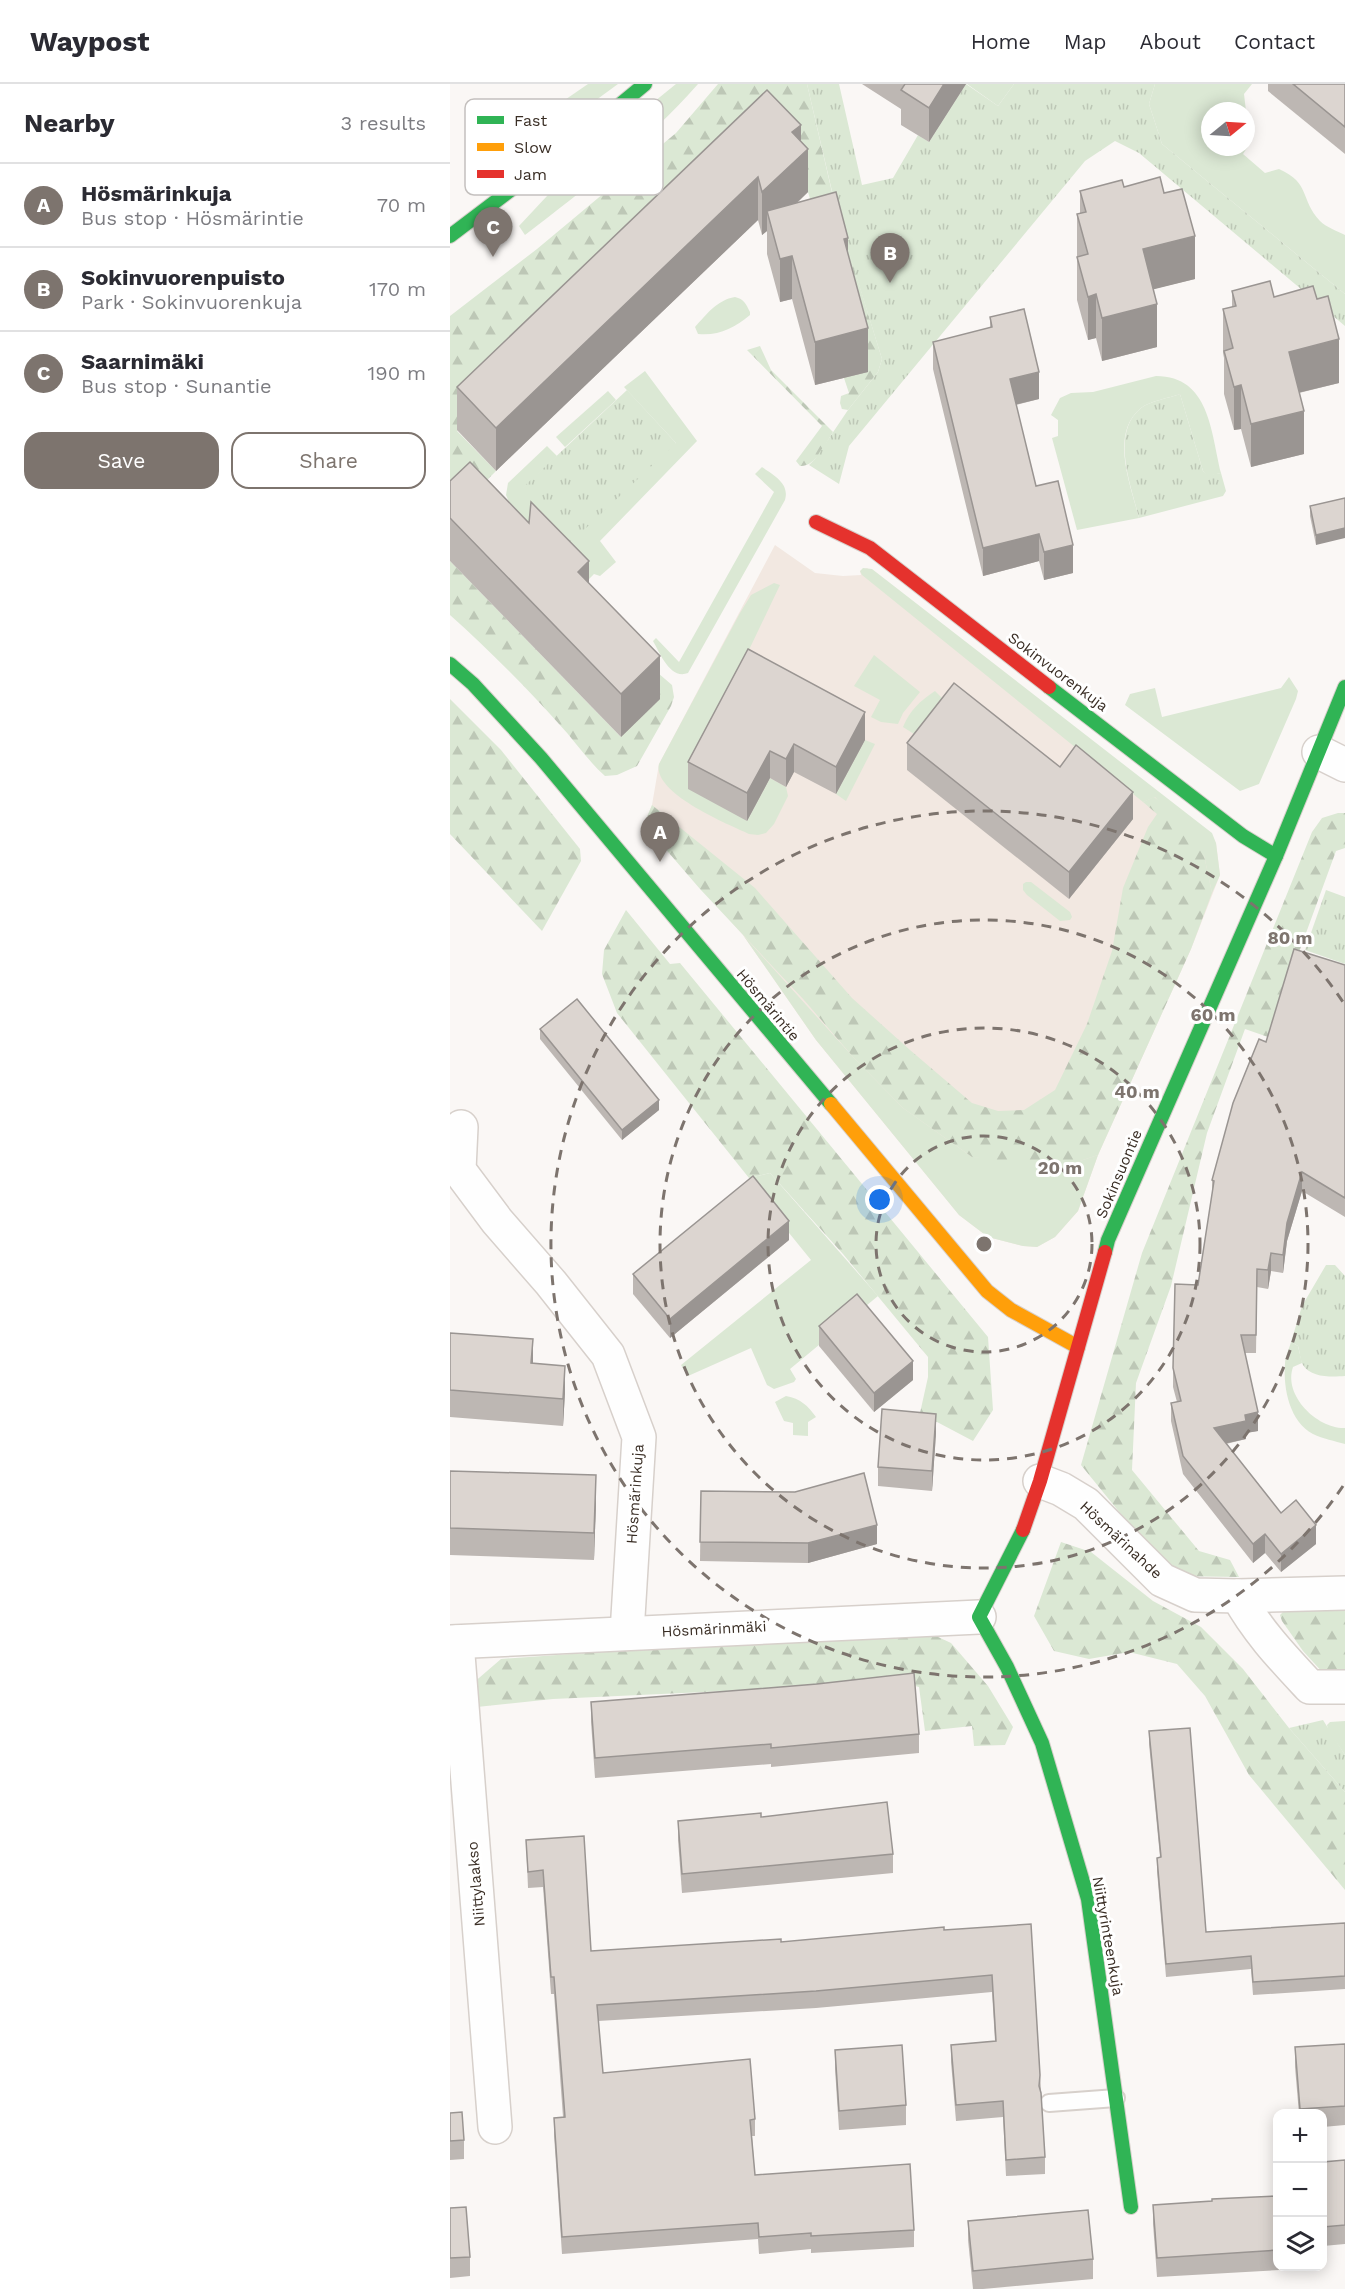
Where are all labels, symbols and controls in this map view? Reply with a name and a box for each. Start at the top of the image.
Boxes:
text: Waypost [30,25,149,58]
text: Home [971,29,1031,54]
text: Map [1064,29,1107,54]
text: About [1140,29,1201,54]
text: Contact [1234,29,1315,54]
legend [465,99,663,195]
north arrow [1201,102,1255,156]
text: Nearby [24,108,115,138]
text: 3 results [341,111,426,135]
text: Fast [514,111,547,130]
text: Slow [514,138,552,157]
text: Jam [514,165,547,184]
text: Hösmärinkuja [81,181,231,206]
text: A [37,193,50,217]
text: 70 m [377,193,426,217]
text: Bus stop · Hösmärintie [81,206,304,230]
pin: C [474,208,513,257]
pin: B [870,234,910,283]
text: Sokinvuorenpuisto [81,265,285,290]
text: B [37,277,50,301]
text: 170 m [369,277,426,301]
text: Park · Sokinvuorenkuja [81,290,302,314]
text: Saarnimäki [81,349,204,374]
text: C [37,361,50,385]
text: 190 m [368,361,426,385]
text: Bus stop · Sunantie [81,374,272,398]
button: Save [24,432,219,489]
button: Share [231,432,426,489]
street label: Sokinvuorenkuja [1005,629,1112,716]
pin: A [640,812,680,862]
text: 80 m [1268,927,1312,948]
street label: Hösmärintie [733,965,803,1045]
text: 60 m [1191,1004,1235,1025]
text: 40 m [1114,1081,1160,1102]
street label: Sokinsuontie [1092,1127,1146,1221]
text: 20 m [1038,1157,1082,1178]
your location [865,1185,894,1214]
centre of rings [974,1234,994,1254]
street label: Hösmärinkuja [623,1443,648,1545]
street label: Hösmärinahde [1076,1497,1166,1583]
street label: Hösmärinmäki [661,1617,767,1641]
street label: Niittylaakso [463,1841,489,1927]
street label: Niittyrinteenkuja [1089,1875,1127,1998]
map controls [1273,2109,1327,2271]
button: + [1273,2109,1327,2163]
button: − [1273,2163,1327,2217]
button: layers [1273,2217,1327,2271]

